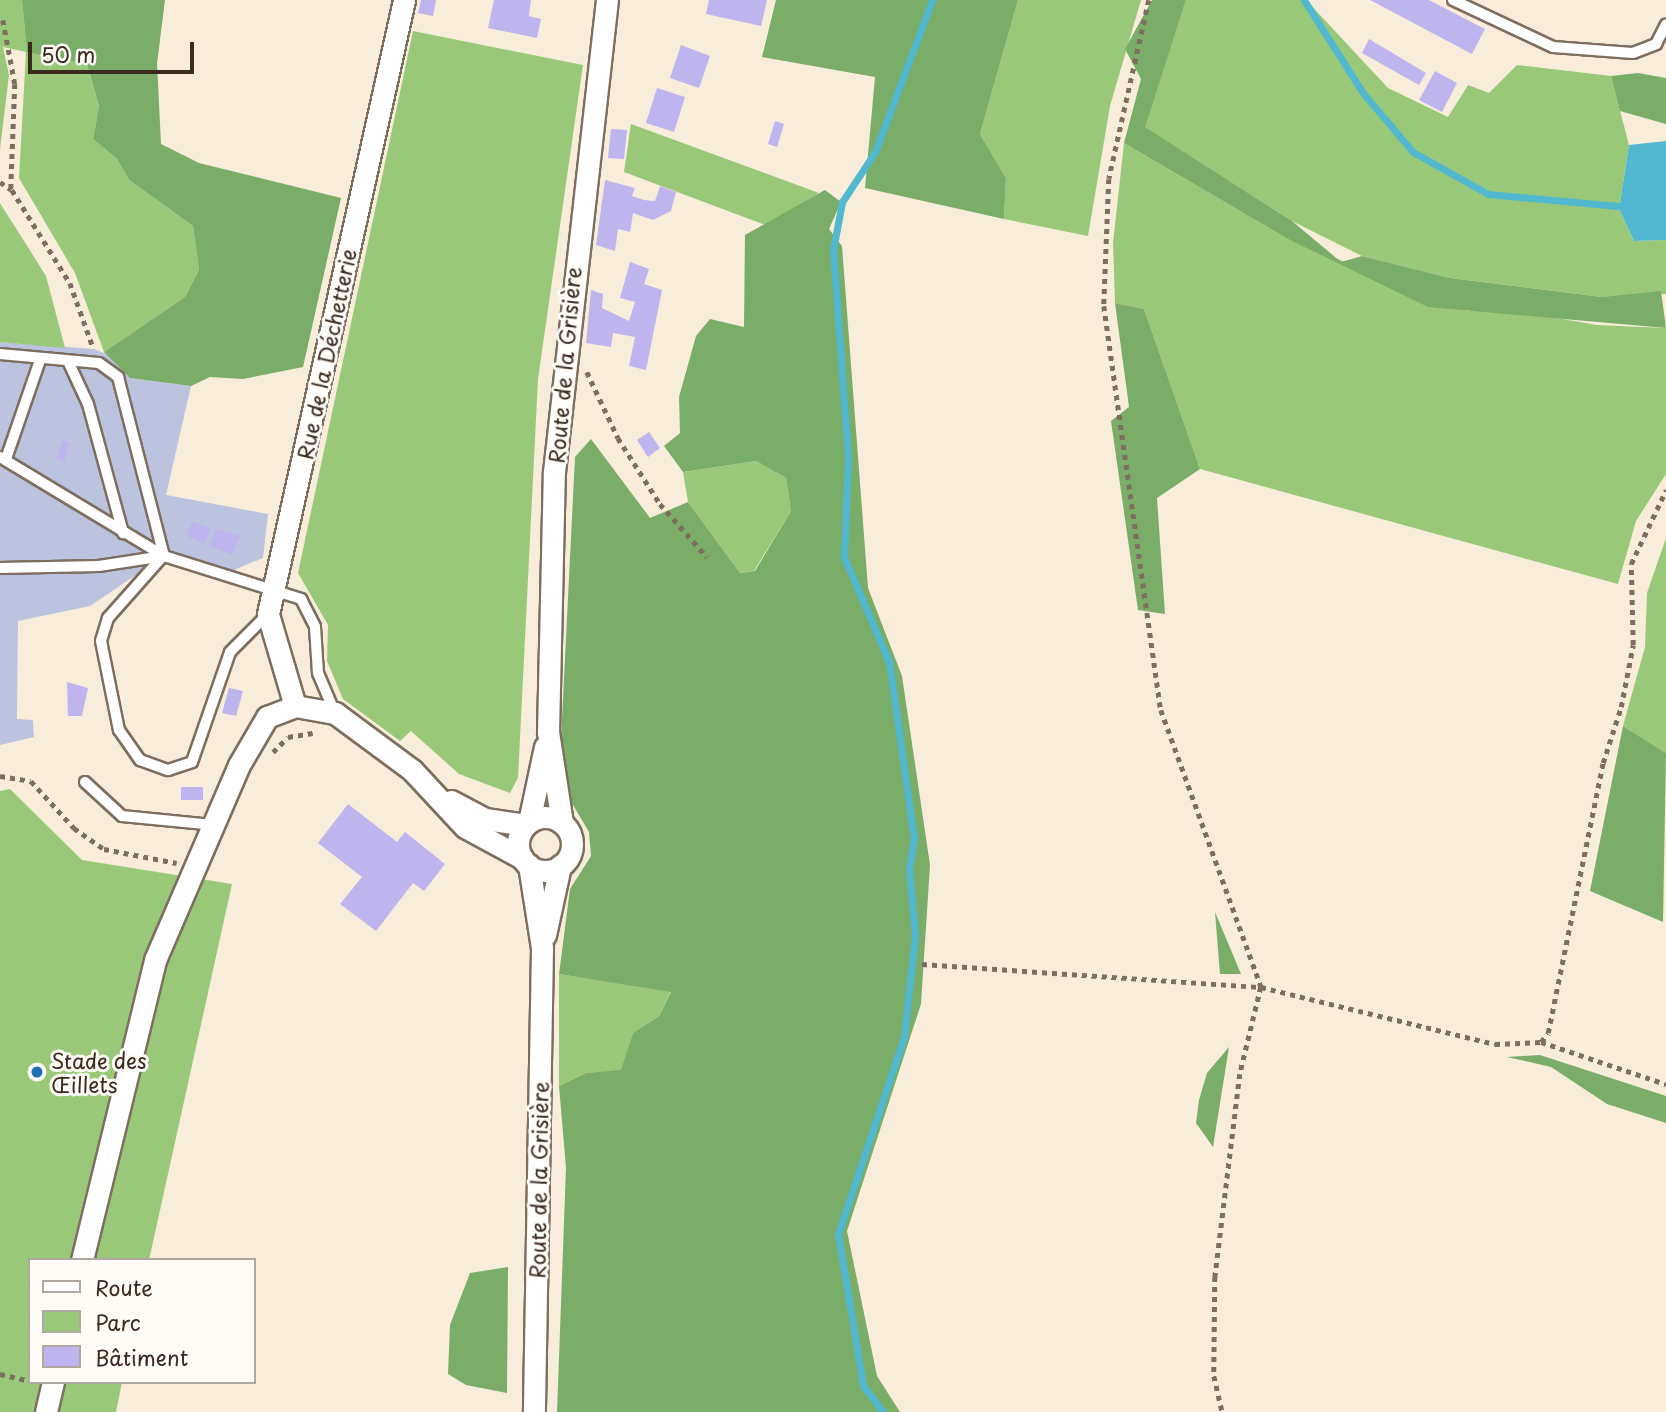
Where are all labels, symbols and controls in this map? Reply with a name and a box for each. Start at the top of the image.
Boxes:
scale bar [32,28,198,72]
text: 50 m [41,38,95,70]
street label: Rue de la Déchetterie [291,245,361,463]
street label: Route de la Grisière [543,264,585,466]
place label: Stade des Œillets [51,1047,148,1097]
marker: Stade des Œillets [29,1064,45,1080]
street label: Route de la Grisière [524,1080,552,1280]
legend [28,1258,256,1384]
text: Route [95,1271,153,1303]
text: Parc [95,1306,141,1338]
text: Bâtiment [95,1341,188,1373]

